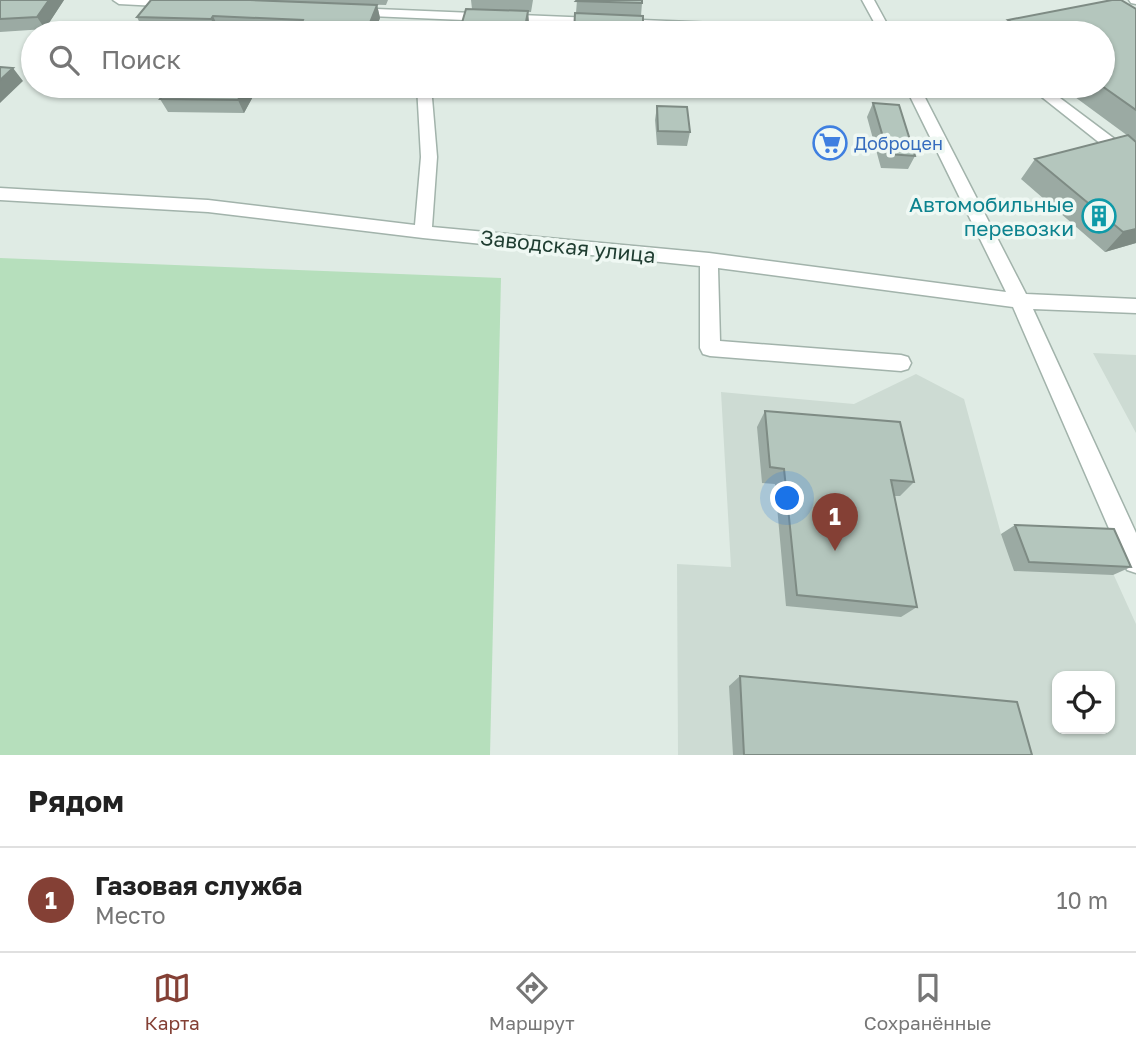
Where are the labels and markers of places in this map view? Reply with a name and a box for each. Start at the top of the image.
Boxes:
supermarket icon: Доброцен [811,124,849,162]
place label: Доброцен [854,132,943,154]
place label: Автомобильные перевозки [909,191,1074,241]
building icon: Автомобильные перевозки [1080,197,1118,235]
pin: 1 [812,493,858,551]

